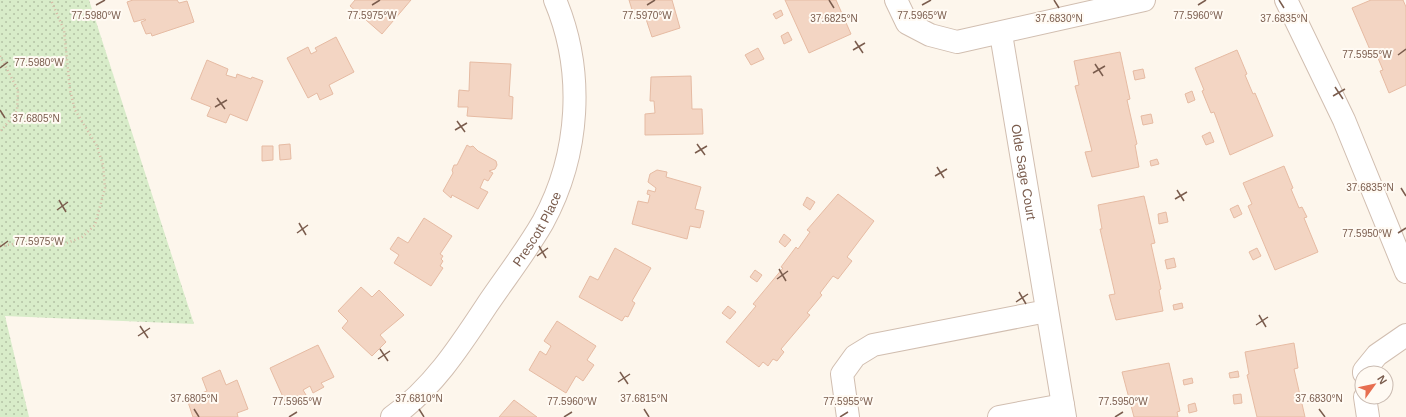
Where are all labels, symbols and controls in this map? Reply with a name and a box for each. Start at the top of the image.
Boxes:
text: 77.5980°W [71,10,121,21]
text: 77.5975°W [347,10,397,21]
text: 77.5970°W [622,10,672,21]
text: 77.5965°W [897,10,947,21]
text: 77.5960°W [1173,10,1223,21]
text: 37.6825°N [810,13,858,24]
text: 37.6830°N [1035,13,1083,24]
text: 37.6835°N [1260,13,1308,24]
text: 77.5955°W [1342,49,1392,60]
text: 77.5980°W [14,57,64,68]
text: 37.6805°N [12,113,60,124]
street label: Olde Sage Court [1009,123,1040,221]
text: 37.6835°N [1346,182,1394,193]
street label: Prescott Place [509,189,564,269]
text: 77.5950°W [1342,228,1392,239]
text: 77.5975°W [14,236,64,247]
north arrow [1354,365,1394,405]
text: N [1375,373,1390,386]
text: 37.6805°N [170,393,218,404]
text: 37.6810°N [395,393,443,404]
text: 37.6815°N [620,393,668,404]
text: 37.6830°N [1295,393,1343,404]
text: 77.5965°W [272,396,322,407]
text: 77.5960°W [547,396,597,407]
text: 77.5955°W [823,396,873,407]
text: 77.5950°W [1098,396,1148,407]

